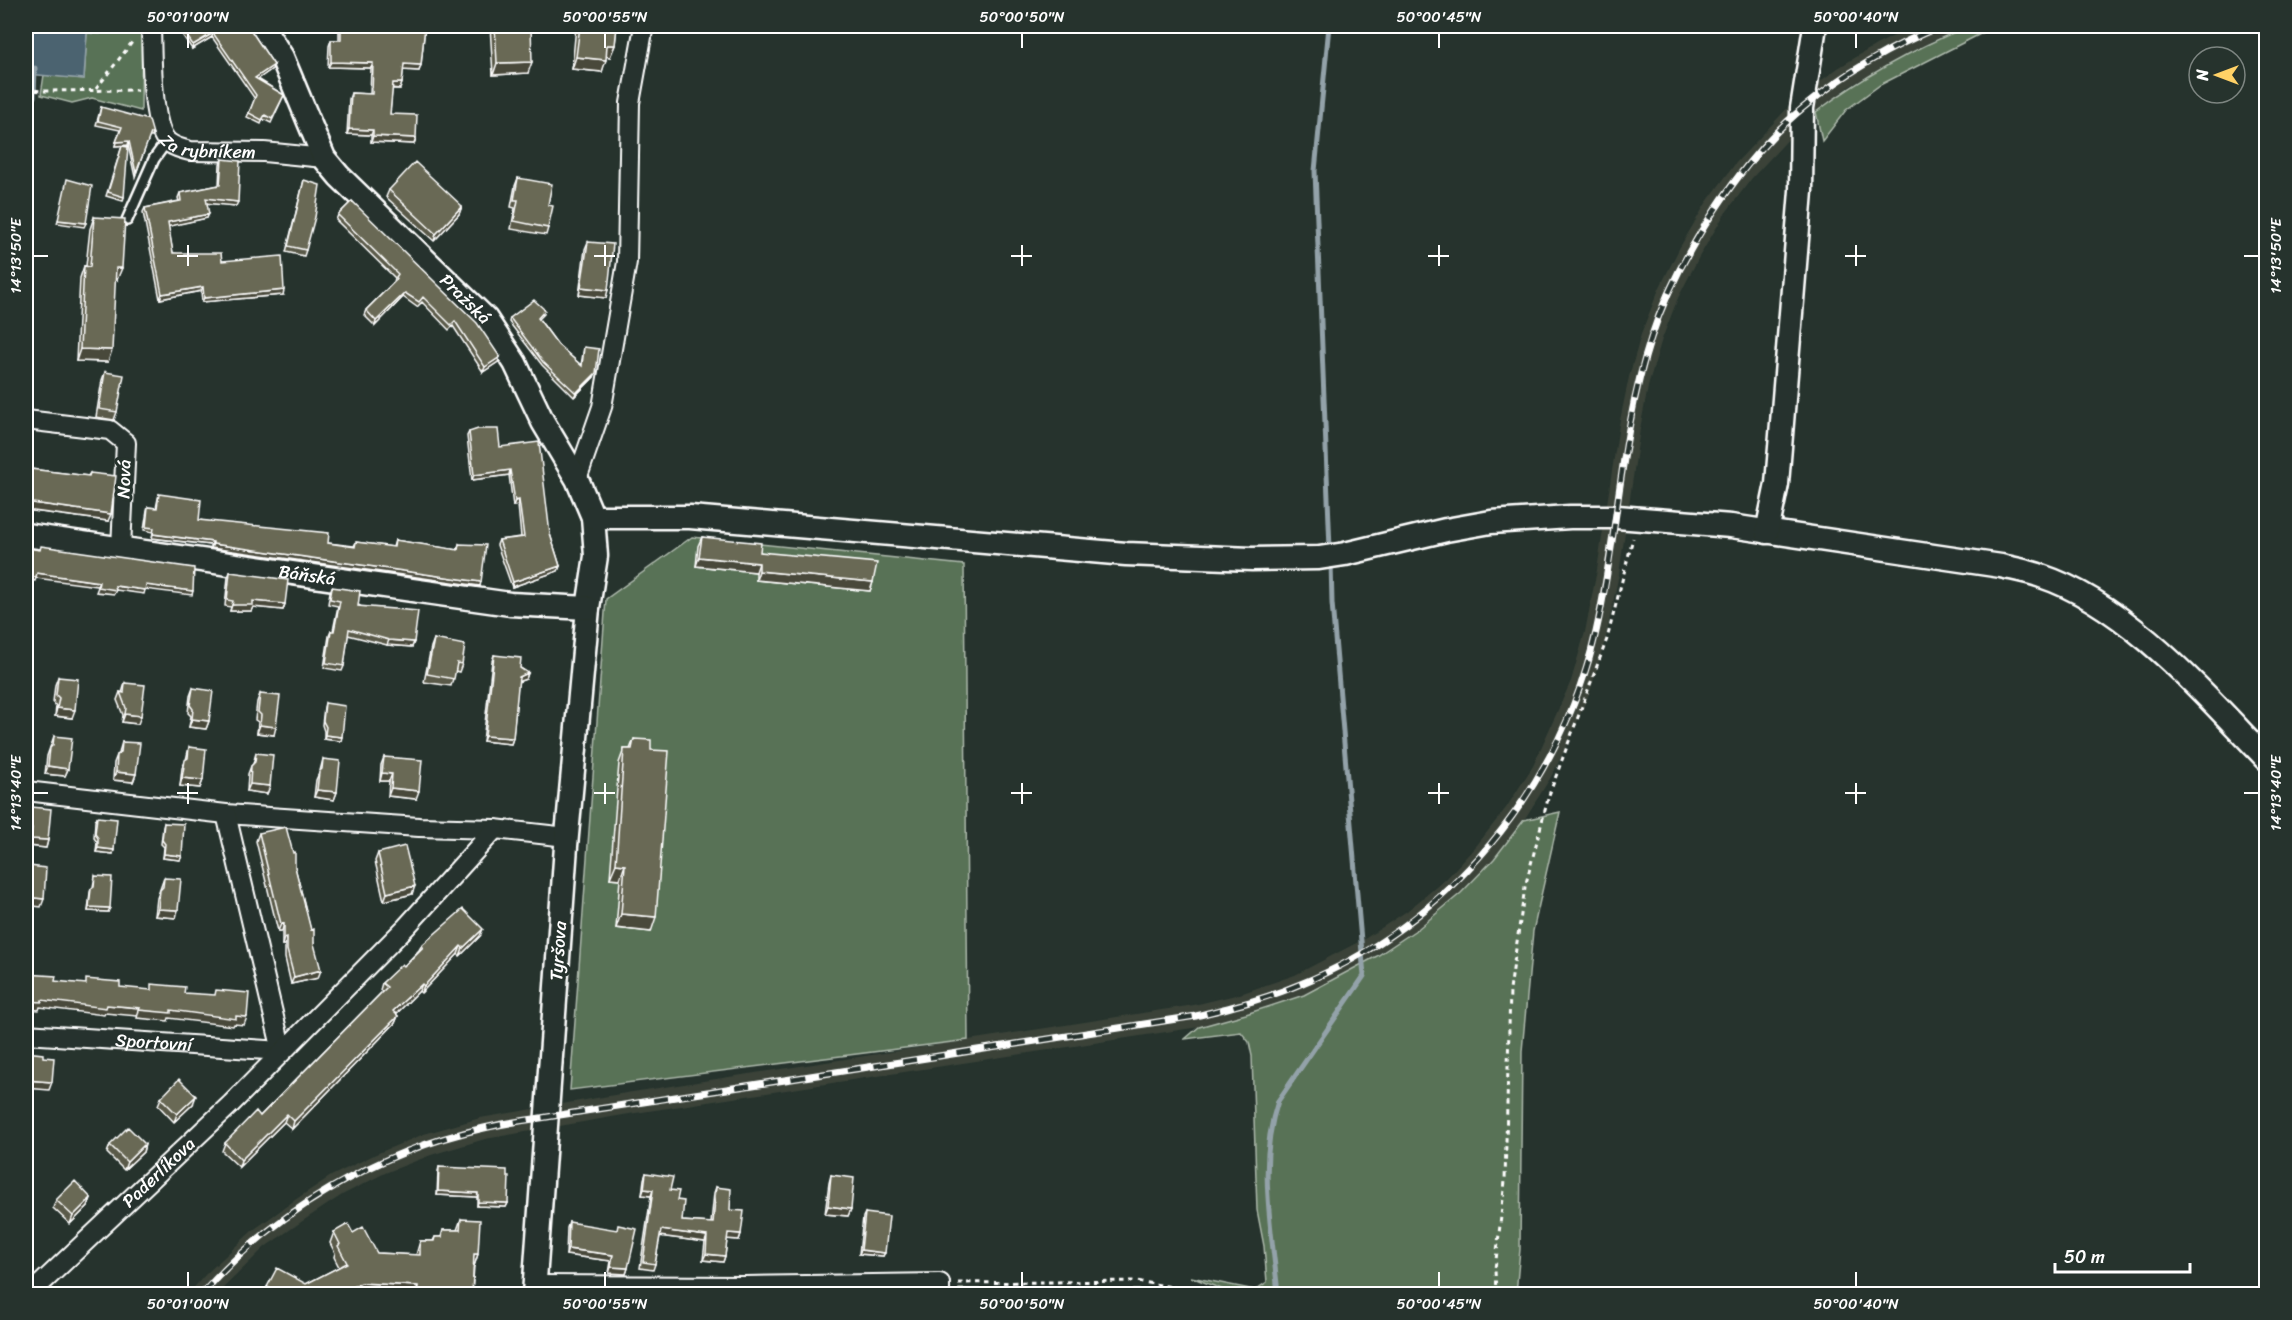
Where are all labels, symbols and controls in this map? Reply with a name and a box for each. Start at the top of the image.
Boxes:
text: 50°01'00"N [147,4,230,30]
text: 50°00'55"N [563,4,648,30]
text: 50°00'50"N [980,4,1065,30]
text: 50°00'45"N [1397,4,1482,30]
text: 50°00'40"N [1813,4,1899,30]
north arrow [2187,45,2247,105]
text: N [2188,69,2217,82]
street label: Za rybníkem [151,126,256,168]
text: 14°13'50"E [3,216,29,294]
text: 14°13'50"E [2263,216,2289,294]
street label: Pražská [432,266,499,332]
street label: Nová [107,459,141,499]
street label: Báňská [277,555,338,595]
text: 14°13'40"E [3,753,29,831]
text: 14°13'40"E [2263,753,2289,831]
street label: Tyršova [540,919,576,982]
street label: Sportovní [114,1024,195,1061]
street label: Paderlíkova [114,1129,203,1216]
scale bar [2055,1236,2190,1274]
text: 50 m [2064,1241,2105,1273]
text: 50°01'00"N [147,1291,230,1317]
text: 50°00'55"N [563,1291,648,1317]
text: 50°00'50"N [980,1291,1065,1317]
text: 50°00'45"N [1397,1291,1482,1317]
text: 50°00'40"N [1813,1291,1899,1317]

